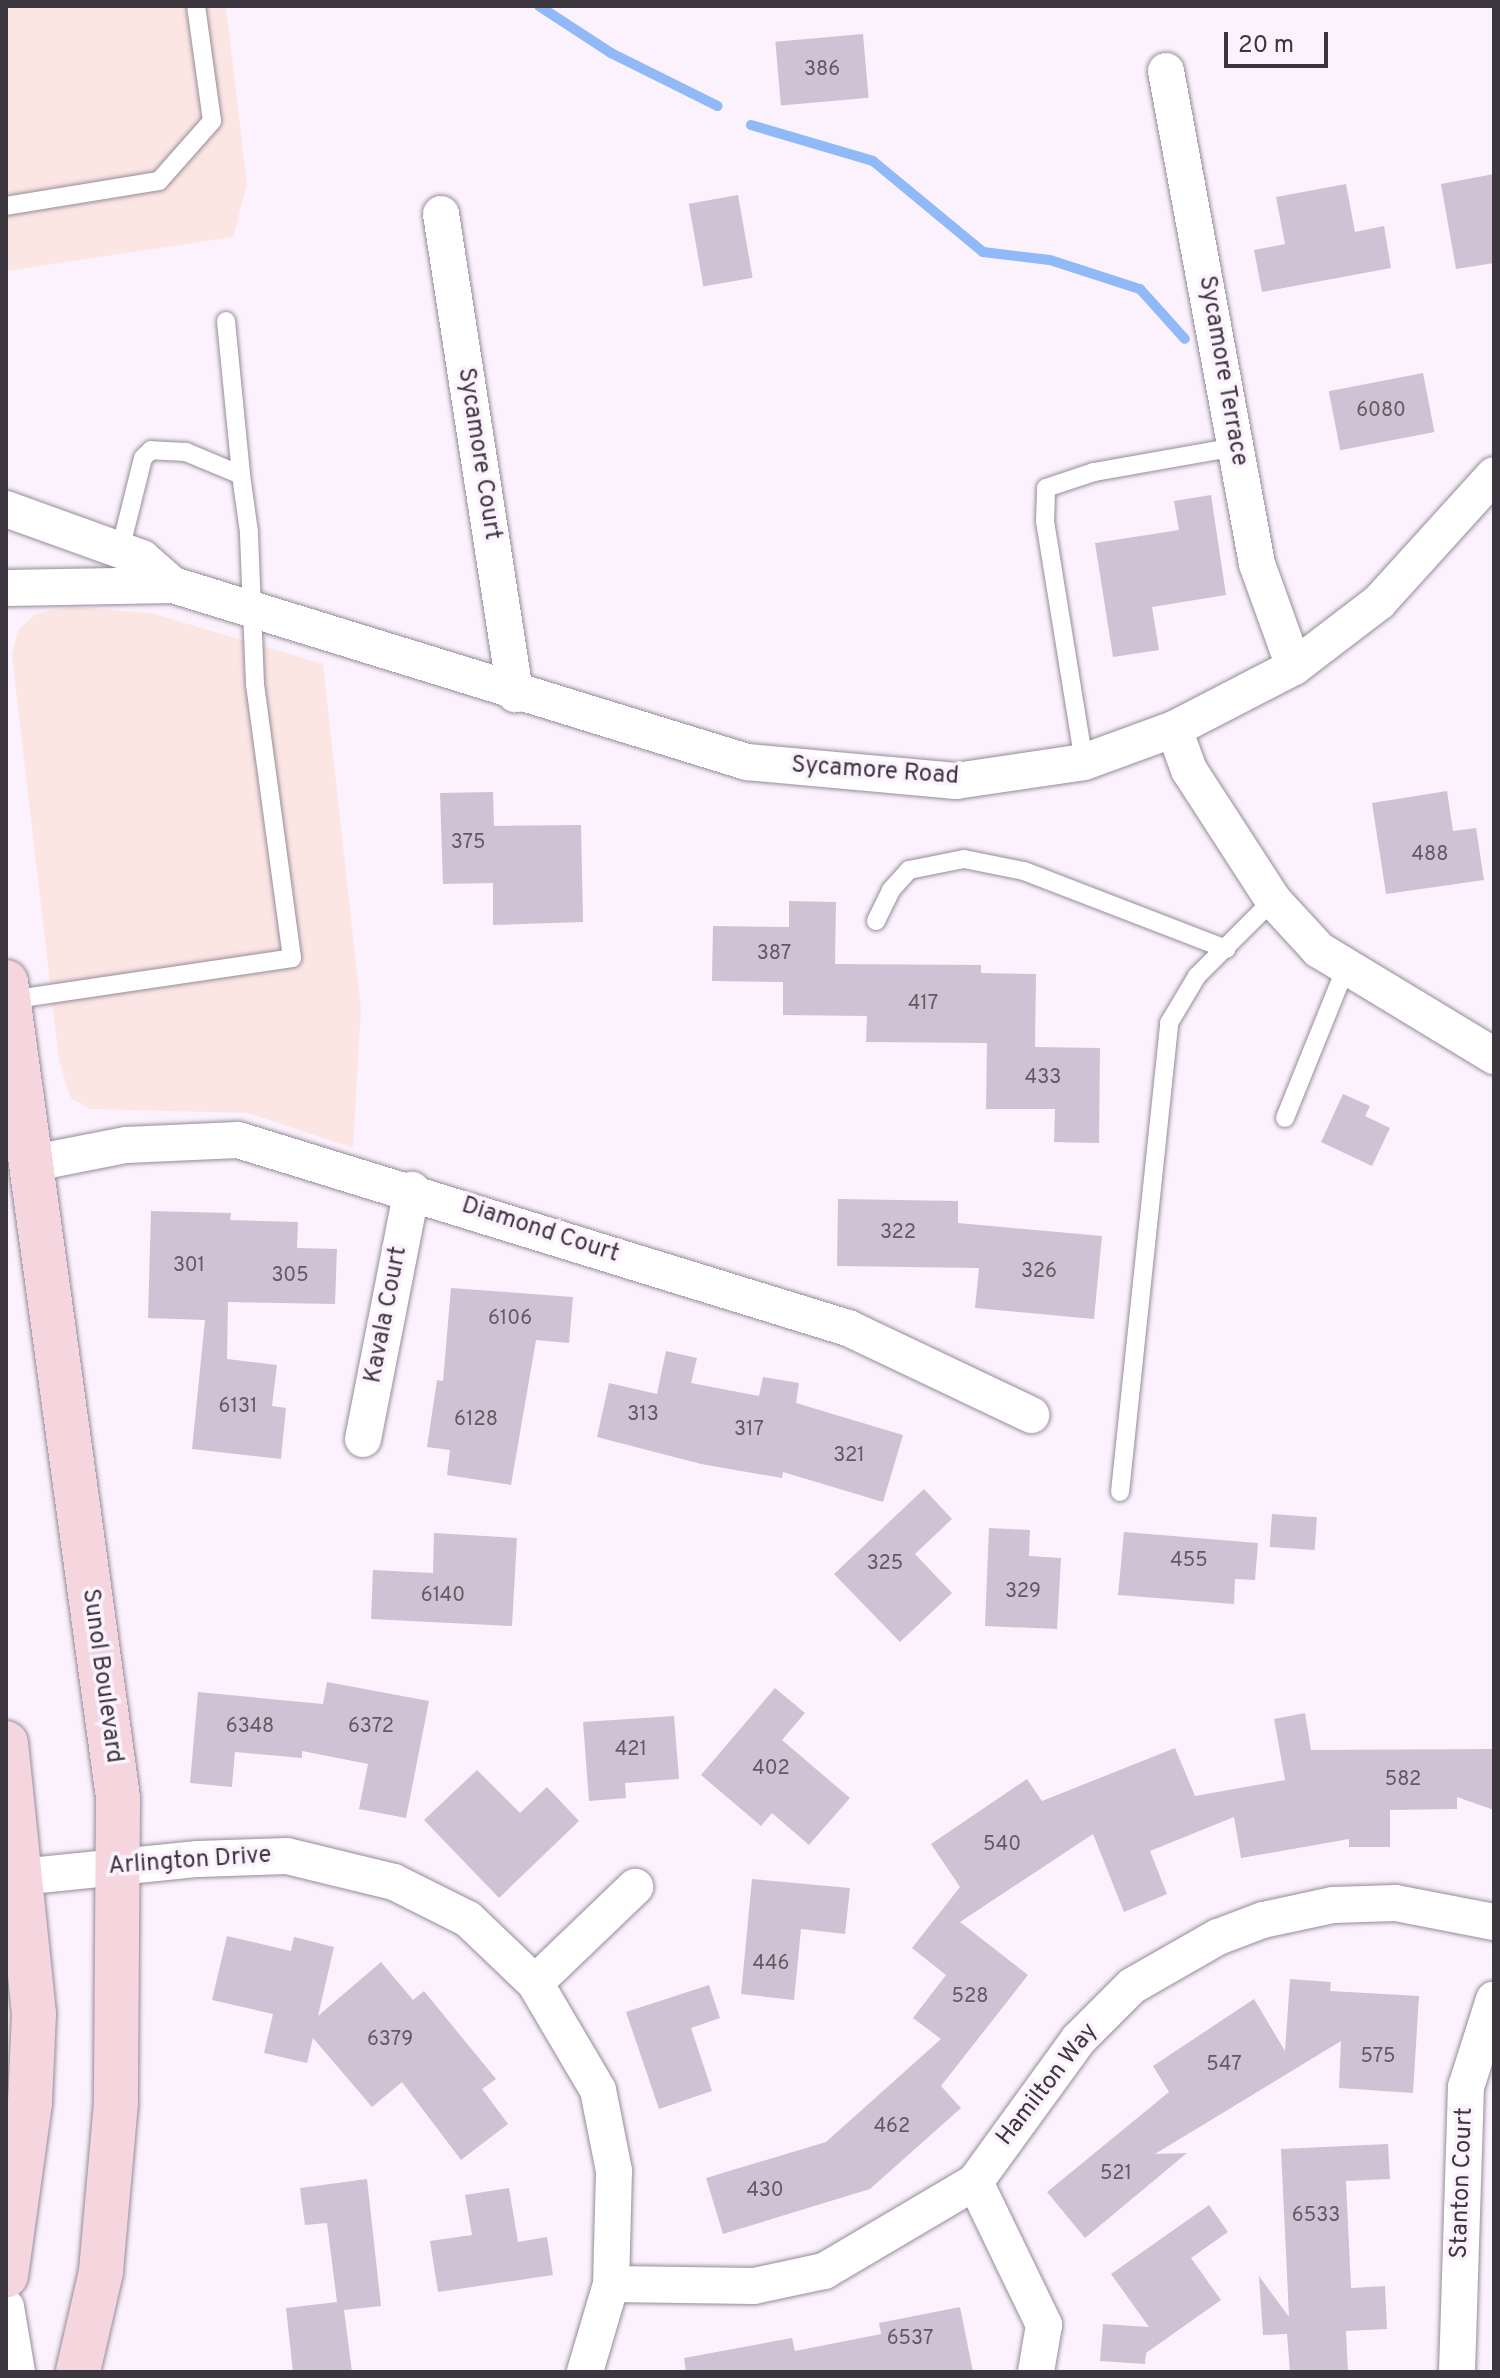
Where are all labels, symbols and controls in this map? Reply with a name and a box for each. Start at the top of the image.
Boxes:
scale bar [1228,16,1332,66]
text: 20 m [1238,31,1294,61]
house number: 386 [804,58,840,82]
street label: Sycamore Terrace [1191,273,1253,469]
street label: Sycamore Court [450,366,506,542]
house number: 6080 [1356,399,1406,423]
street label: Sycamore Road [790,752,960,792]
house number: 375 [451,831,485,855]
house number: 488 [1412,843,1448,867]
house number: 387 [757,942,791,966]
house number: 417 [908,992,938,1016]
house number: 433 [1025,1066,1061,1090]
street label: Diamond Court [458,1192,622,1270]
house number: 322 [880,1221,916,1245]
street label: Kavala Court [360,1244,414,1386]
house number: 301 [173,1254,205,1278]
house number: 326 [1021,1260,1057,1284]
house number: 305 [271,1264,309,1288]
house number: 6106 [488,1307,532,1331]
house number: 6131 [219,1395,257,1419]
house number: 313 [627,1403,659,1427]
house number: 6128 [454,1408,498,1432]
house number: 317 [734,1418,764,1442]
house number: 321 [833,1444,865,1468]
house number: 455 [1170,1549,1208,1573]
house number: 325 [867,1552,903,1576]
house number: 329 [1005,1580,1041,1604]
house number: 6140 [421,1584,465,1608]
street label: Sunol Boulevard [75,1587,127,1765]
house number: 6348 [226,1715,274,1739]
house number: 6372 [348,1715,394,1739]
house number: 421 [615,1738,647,1762]
house number: 402 [752,1757,790,1781]
house number: 582 [1385,1768,1421,1792]
house number: 540 [983,1833,1021,1857]
street label: Arlington Drive [107,1842,273,1882]
house number: 446 [753,1952,789,1976]
house number: 528 [952,1985,988,2009]
street label: Hamilton Way [991,2018,1105,2152]
house number: 6379 [367,2028,413,2052]
house number: 575 [1360,2045,1396,2069]
house number: 547 [1206,2053,1242,2077]
street label: Stanton Court [1446,2107,1480,2259]
house number: 462 [874,2115,910,2139]
house number: 521 [1100,2162,1132,2186]
house number: 430 [746,2179,784,2203]
house number: 6533 [1292,2204,1340,2228]
house number: 6537 [887,2327,933,2351]

